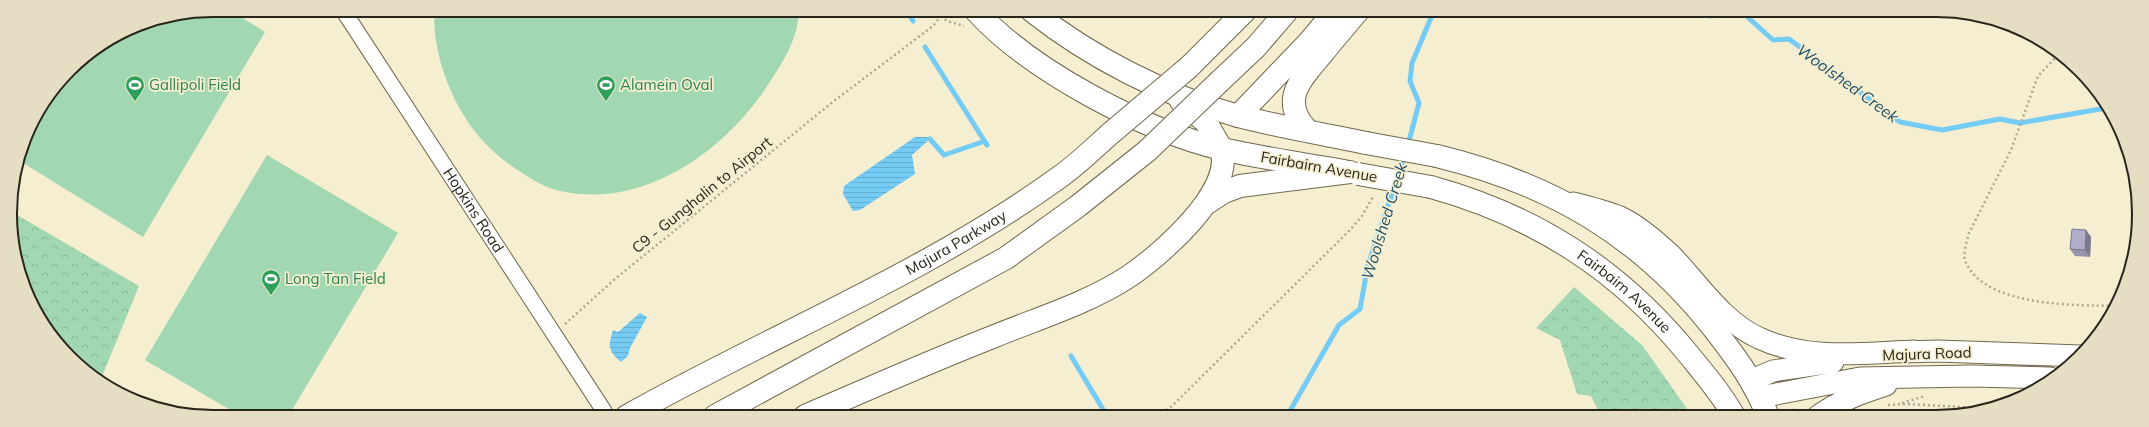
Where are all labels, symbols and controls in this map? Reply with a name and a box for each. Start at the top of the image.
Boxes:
water label: Woolshed Creek [1793,39,1903,127]
sports icon: Gallipoli Field [124,74,146,102]
sports icon: Alamein Oval [595,74,617,102]
place label: Gallipoli Field [149,75,241,94]
place label: Alamein Oval [620,75,713,94]
street label: C9 - Gunghalin to Airport [628,132,776,257]
street label: Fairbairn Avenue [1259,147,1379,186]
water label: Woolshed Creek [1357,159,1411,282]
street label: Hopkins Road [439,164,508,256]
street label: Majura Parkway [902,206,1010,279]
street label: Fairbairn Avenue [1574,245,1675,337]
sports icon: Long Tan Field [260,268,282,296]
place label: Long Tan Field [285,269,386,288]
street label: Majura Road [1882,342,1972,365]

